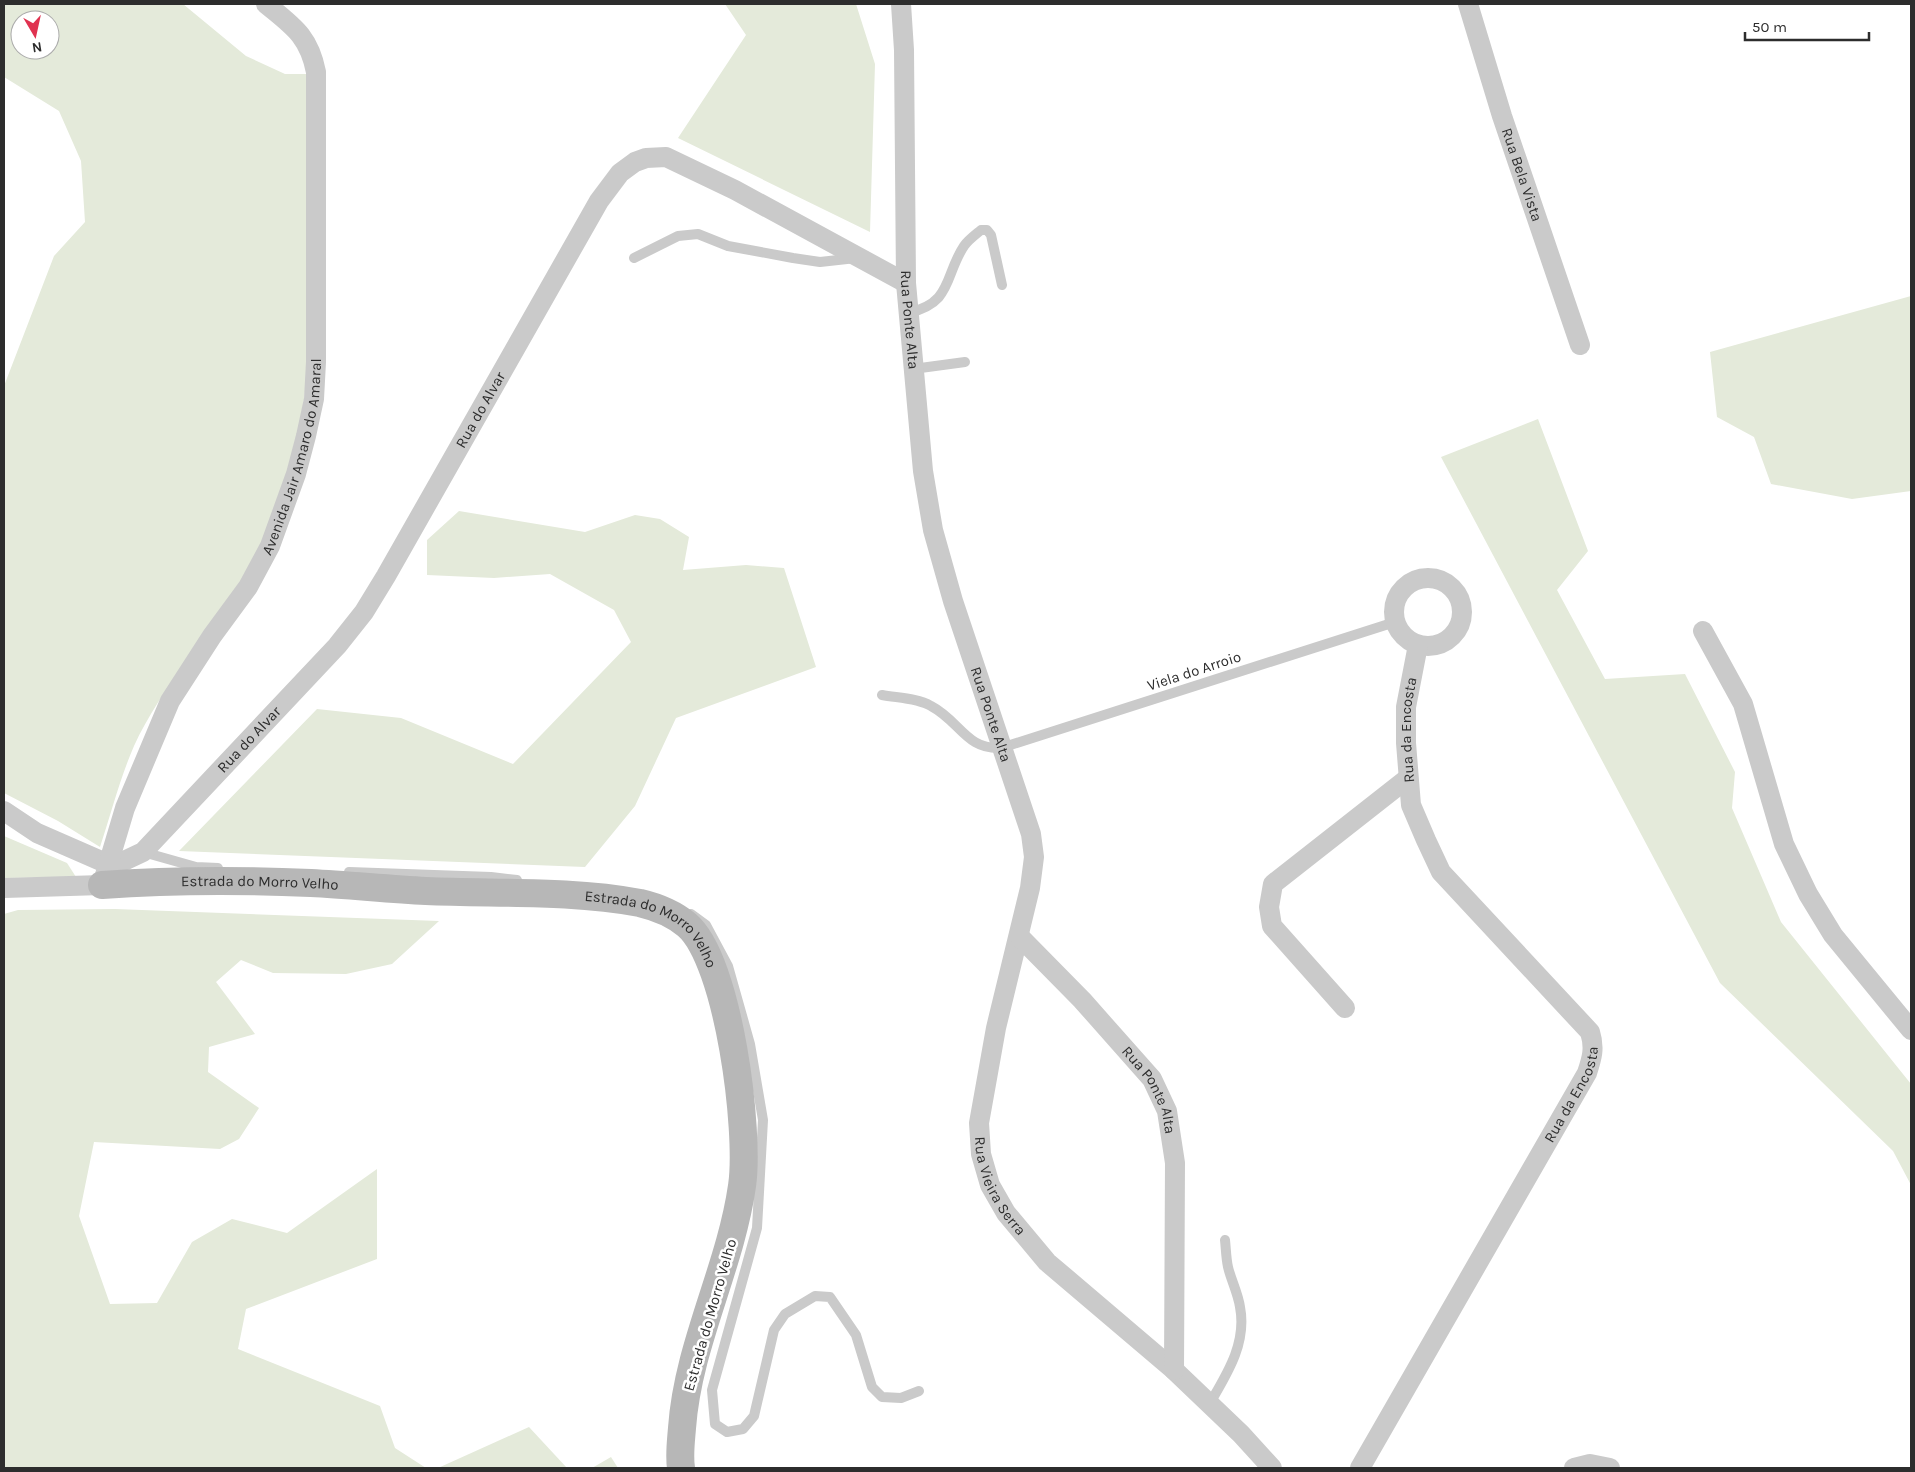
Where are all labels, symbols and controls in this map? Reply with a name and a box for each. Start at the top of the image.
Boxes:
north arrow [10,10,60,60]
scale bar [1745,10,1869,42]
text: 50 m [1752,18,1787,36]
text: N [31,38,43,57]
street label: Rua Bela Vista [1498,125,1546,224]
street label: Rua Ponte Alta [897,270,923,370]
street label: Avenida Jair Amaro do Amaral [258,358,325,558]
street label: Rua do Alvar [452,368,509,451]
street label: Viela do Arroio [1145,647,1243,695]
street label: Rua Ponte Alta [967,664,1015,764]
street label: Rua da Encosta [1397,676,1421,783]
street label: Rua do Alvar [213,702,285,776]
street label: Estrada do Morro Velho [181,872,339,894]
street label: Estrada do Morro Velho [584,887,720,970]
street label: Rua Ponte Alta [1118,1042,1179,1135]
street label: Rua da Encosta [1540,1046,1602,1146]
street label: Rua Vieira Serra [971,1136,1030,1239]
street label: Estrada do Morro Velho [680,1237,740,1393]

